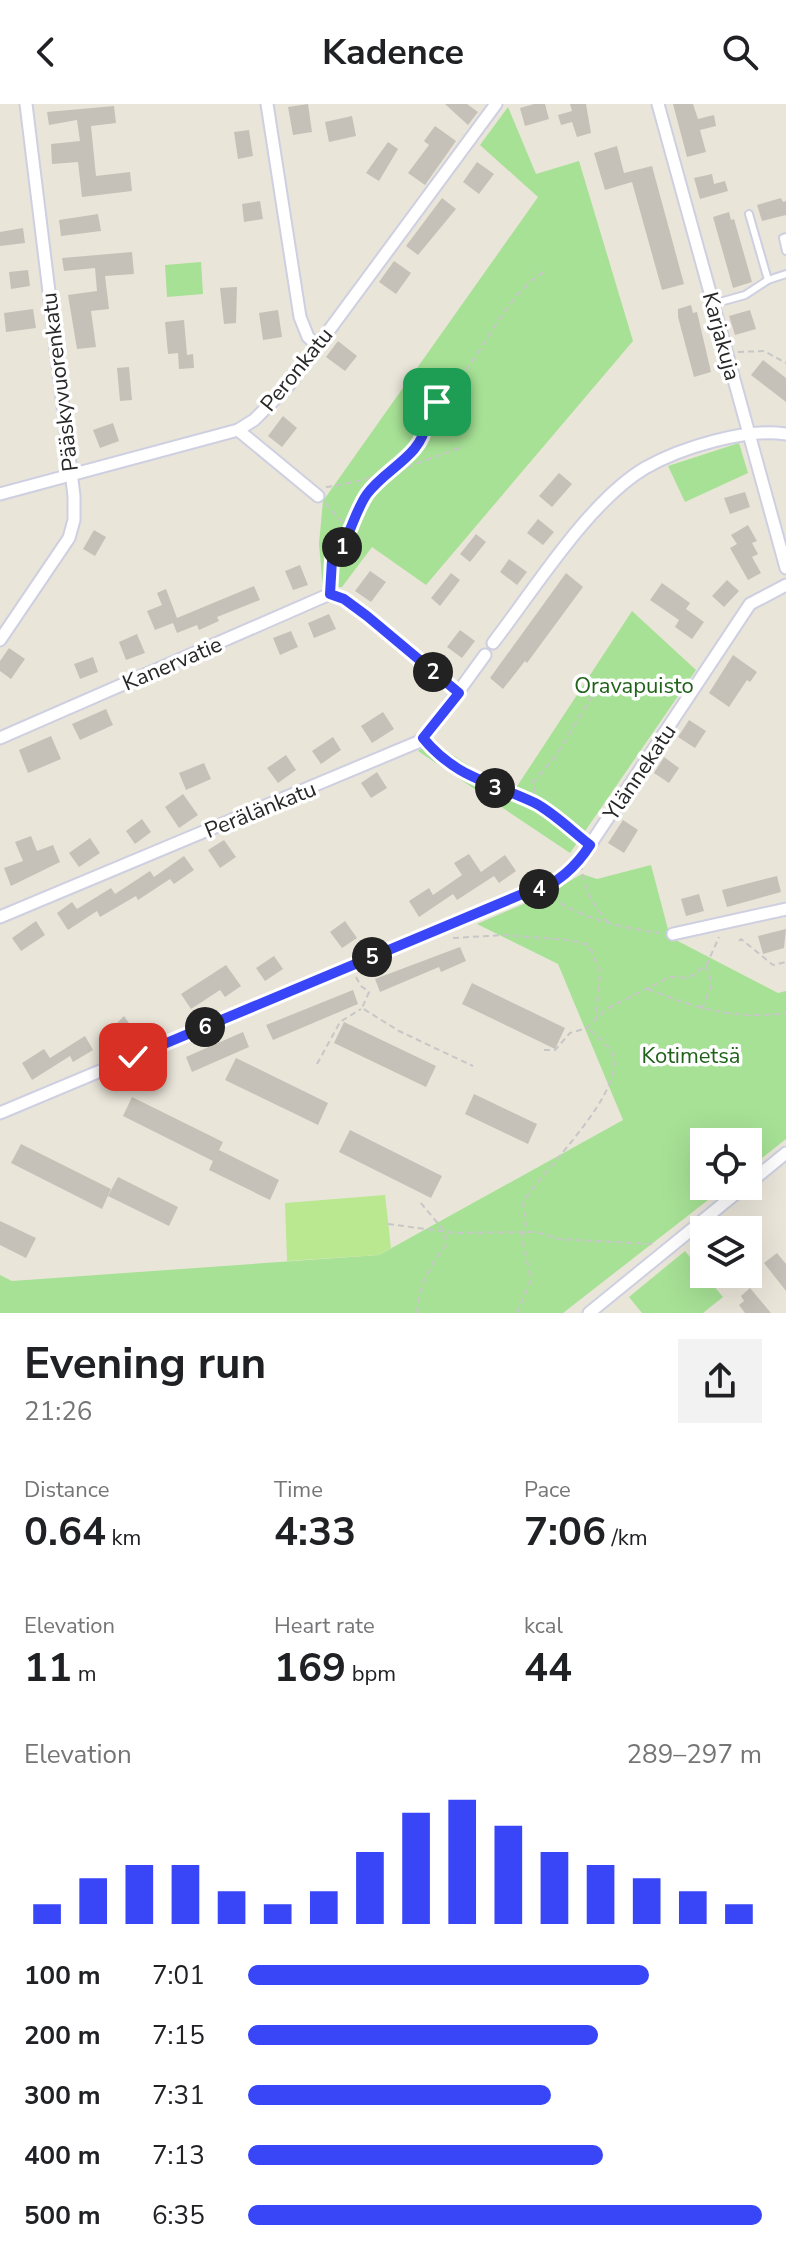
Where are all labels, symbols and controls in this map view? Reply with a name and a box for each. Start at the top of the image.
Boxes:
text: Kadence [322,28,464,77]
icon: back [24,30,68,74]
icon: search [718,30,762,74]
street label: Karjakuja [695,289,747,384]
street label: Pääskyvuorenkatu [34,291,86,473]
street label: Peronkatu [254,321,340,418]
pin [403,368,471,436]
icon: arrive [415,380,459,424]
pin: 1 [322,527,362,567]
text: 1 [335,532,349,562]
street label: Kanervatie [118,630,227,698]
pin: 2 [413,652,453,692]
text: 2 [426,657,440,687]
park label: Oravapuisto [574,671,694,701]
street label: Ylännekatu [596,718,683,828]
pin: 3 [475,768,515,808]
text: 3 [488,773,502,803]
street label: Perälänkatu [200,774,321,846]
pin: 4 [519,869,559,909]
text: 4 [532,874,546,904]
pin: 5 [352,937,392,977]
text: 5 [365,942,379,972]
pin: 6 [185,1007,225,1047]
text: 6 [198,1012,212,1042]
pin [99,1023,167,1091]
icon: check [111,1035,155,1079]
park label: Kotimetsä [642,1041,740,1071]
map controls [690,1128,762,1288]
button: locate [690,1128,762,1200]
button: layers [690,1216,762,1288]
text: Evening run [24,1334,266,1394]
button: share [678,1339,762,1423]
text: 21:26 [24,1394,92,1429]
text: Distance [24,1475,109,1505]
text: Time [274,1475,323,1505]
text: Pace [524,1475,571,1505]
text: 0.64 [24,1505,106,1559]
text: 4:33 [274,1505,356,1559]
text: 7:06 [524,1505,606,1559]
text: km [106,1523,141,1553]
text: /km [606,1523,648,1553]
text: Elevation [24,1611,115,1641]
text: Heart rate [274,1611,375,1641]
text: kcal [524,1611,563,1641]
text: 11 [24,1641,72,1695]
text: 169 [274,1641,346,1695]
text: 44 [524,1641,572,1695]
text: m [72,1659,97,1689]
text: bpm [346,1659,396,1689]
text: Elevation [24,1737,132,1772]
text: 289–297 m [626,1737,762,1772]
text: 100 m [24,1958,101,1993]
text: 7:01 [152,1958,205,1993]
text: 200 m [24,2018,101,2053]
text: 7:15 [152,2018,205,2053]
text: 300 m [24,2078,101,2113]
text: 7:31 [152,2078,205,2113]
text: 400 m [24,2138,101,2173]
text: 7:13 [152,2138,205,2173]
text: 500 m [24,2198,101,2233]
text: 6:35 [152,2198,205,2233]

